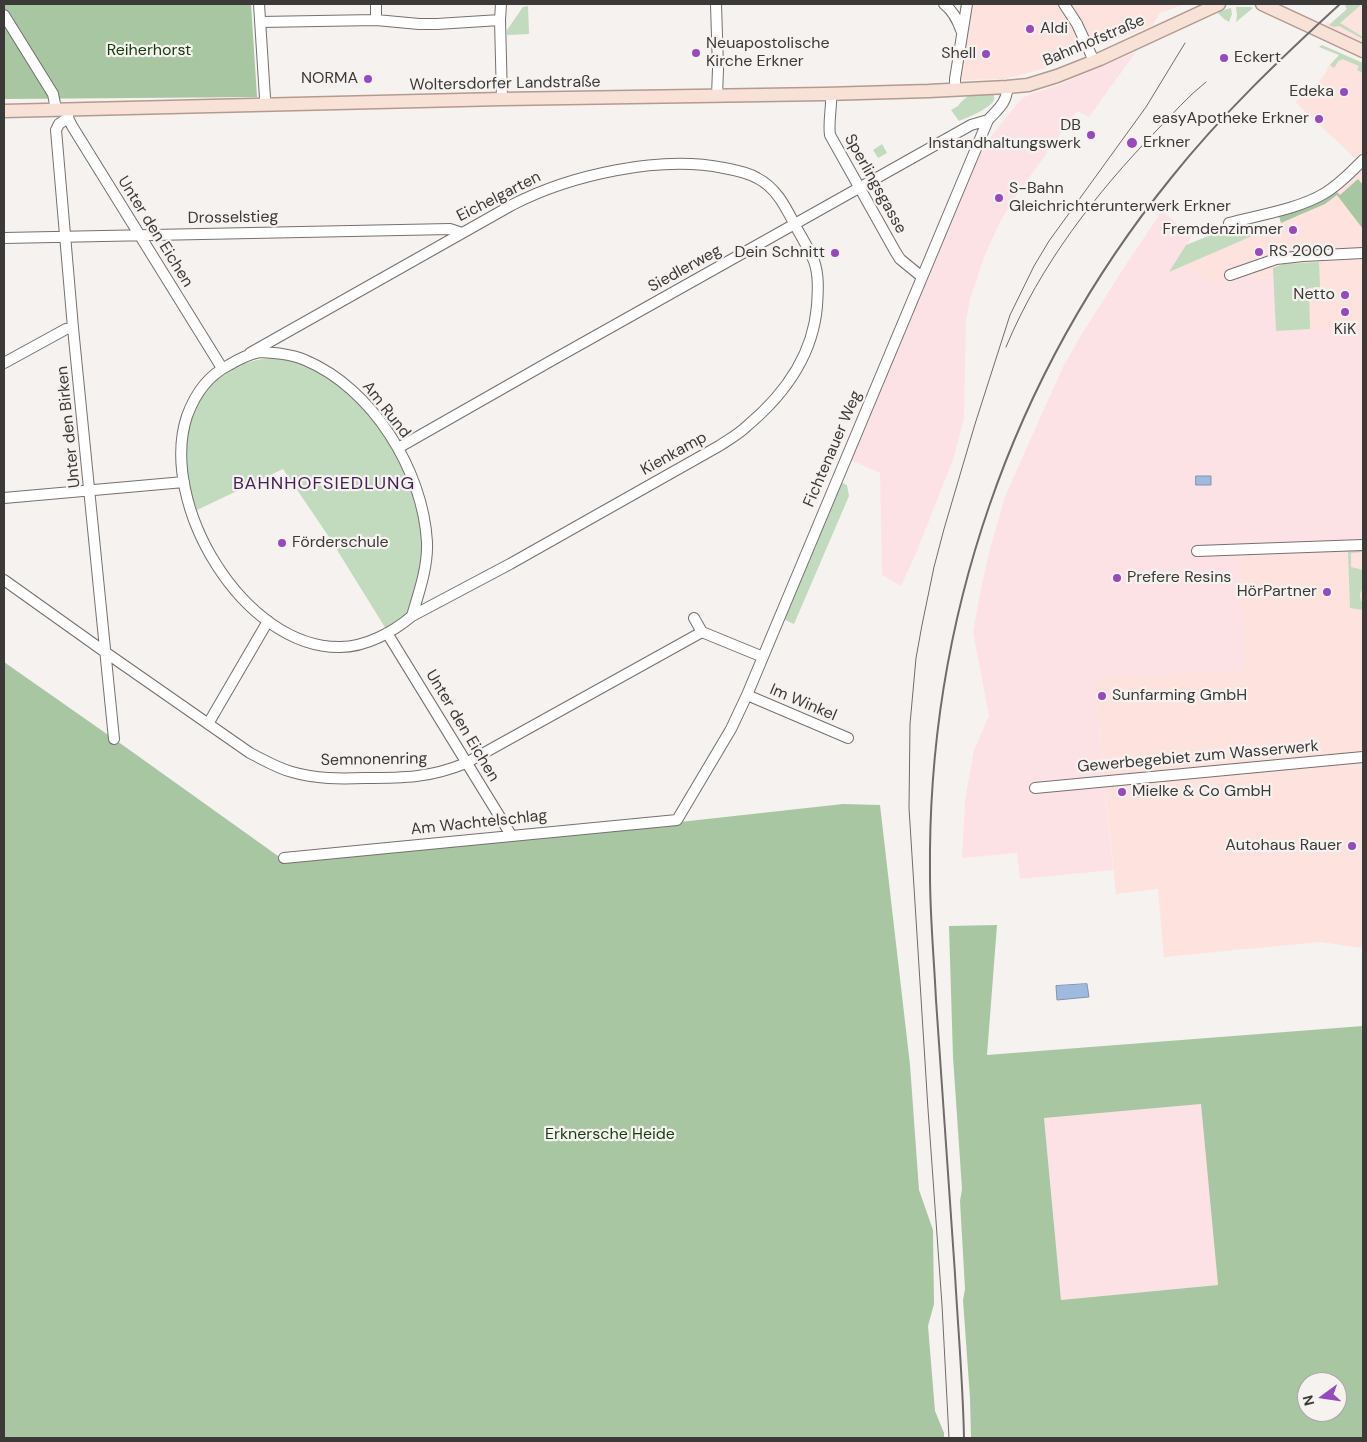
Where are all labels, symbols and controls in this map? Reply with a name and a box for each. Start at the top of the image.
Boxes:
street label: Bahnhofstraße [1040,11,1148,71]
place label: Aldi [1040,19,1068,39]
marker: Aldi [1024,23,1036,35]
place label: Neuapostolische Kirche Erkner [706,34,830,72]
park label: Reiherhorst [107,41,191,61]
place label: Shell [941,44,976,64]
marker: Neuapostolische Kirche Erkner [690,47,702,59]
marker: Shell [980,48,992,60]
place label: Eckert [1234,48,1281,68]
marker: Eckert [1218,52,1230,64]
place label: NORMA [301,69,358,89]
marker: NORMA [362,73,374,85]
street label: Woltersdorfer Landstraße [409,73,601,95]
place label: Edeka [1289,82,1334,102]
marker: Edeka [1338,86,1350,98]
place label: easyApotheke Erkner [1152,109,1309,129]
marker: easyApotheke Erkner [1313,113,1325,125]
place label: DB Instandhaltungswerk [928,116,1081,154]
marker: DB Instandhaltungswerk [1085,129,1097,141]
street label: Sperlingsgasse [840,131,910,237]
place label: Erkner [1143,133,1190,153]
marker: Erkner [1125,136,1139,150]
street label: Eichelgarten [454,168,544,226]
street label: Unter den Eichen [113,173,197,291]
place label: S-Bahn Gleichrichterunterwerk Erkner [1009,179,1231,217]
marker: S-Bahn Gleichrichterunterwerk Erkner [993,192,1005,204]
street label: Drosselstieg [188,208,278,228]
place label: Fremdenzimmer [1162,220,1283,240]
marker: Fremdenzimmer [1287,224,1299,236]
street label: Siedlerweg [645,241,725,297]
place label: RS 2000 [1269,242,1334,262]
place label: Dein Schnitt [734,243,825,263]
marker: RS 2000 [1253,246,1265,258]
marker: Dein Schnitt [829,247,841,259]
place label: Netto [1293,285,1335,305]
marker: Netto [1339,289,1351,301]
marker: KiK [1339,306,1351,318]
place label: KiK [1334,320,1356,340]
street label: Unter den Birken [53,365,85,489]
street label: Am Rund [358,378,414,442]
street label: Fichtenauer Weg [800,388,866,510]
street label: Kienkamp [638,428,710,480]
district label: BAHNHOFSIEDLUNG [231,473,417,495]
place label: Förderschule [292,533,389,553]
marker: Förderschule [276,537,288,549]
place label: Prefere Resins [1127,568,1231,588]
marker: Prefere Resins [1111,572,1123,584]
place label: HörPartner [1237,582,1317,602]
marker: HörPartner [1321,586,1333,598]
street label: Unter den Eichen [421,667,503,785]
street label: Im Winkel [767,680,839,726]
place label: Sunfarming GmbH [1112,686,1247,706]
marker: Sunfarming GmbH [1096,690,1108,702]
street label: Gewerbegebiet zum Wasserwerk [1077,737,1319,777]
street label: Semnonenring [321,749,427,771]
place label: Mielke & Co GmbH [1132,782,1271,802]
marker: Mielke & Co GmbH [1116,786,1128,798]
street label: Am Wachtelschlag [410,806,548,840]
place label: Autohaus Rauer [1225,836,1342,856]
marker: Autohaus Rauer [1346,840,1358,852]
park label: Erknersche Heide [545,1125,675,1145]
north arrow [1297,1372,1347,1422]
text: N [1298,1393,1318,1408]

